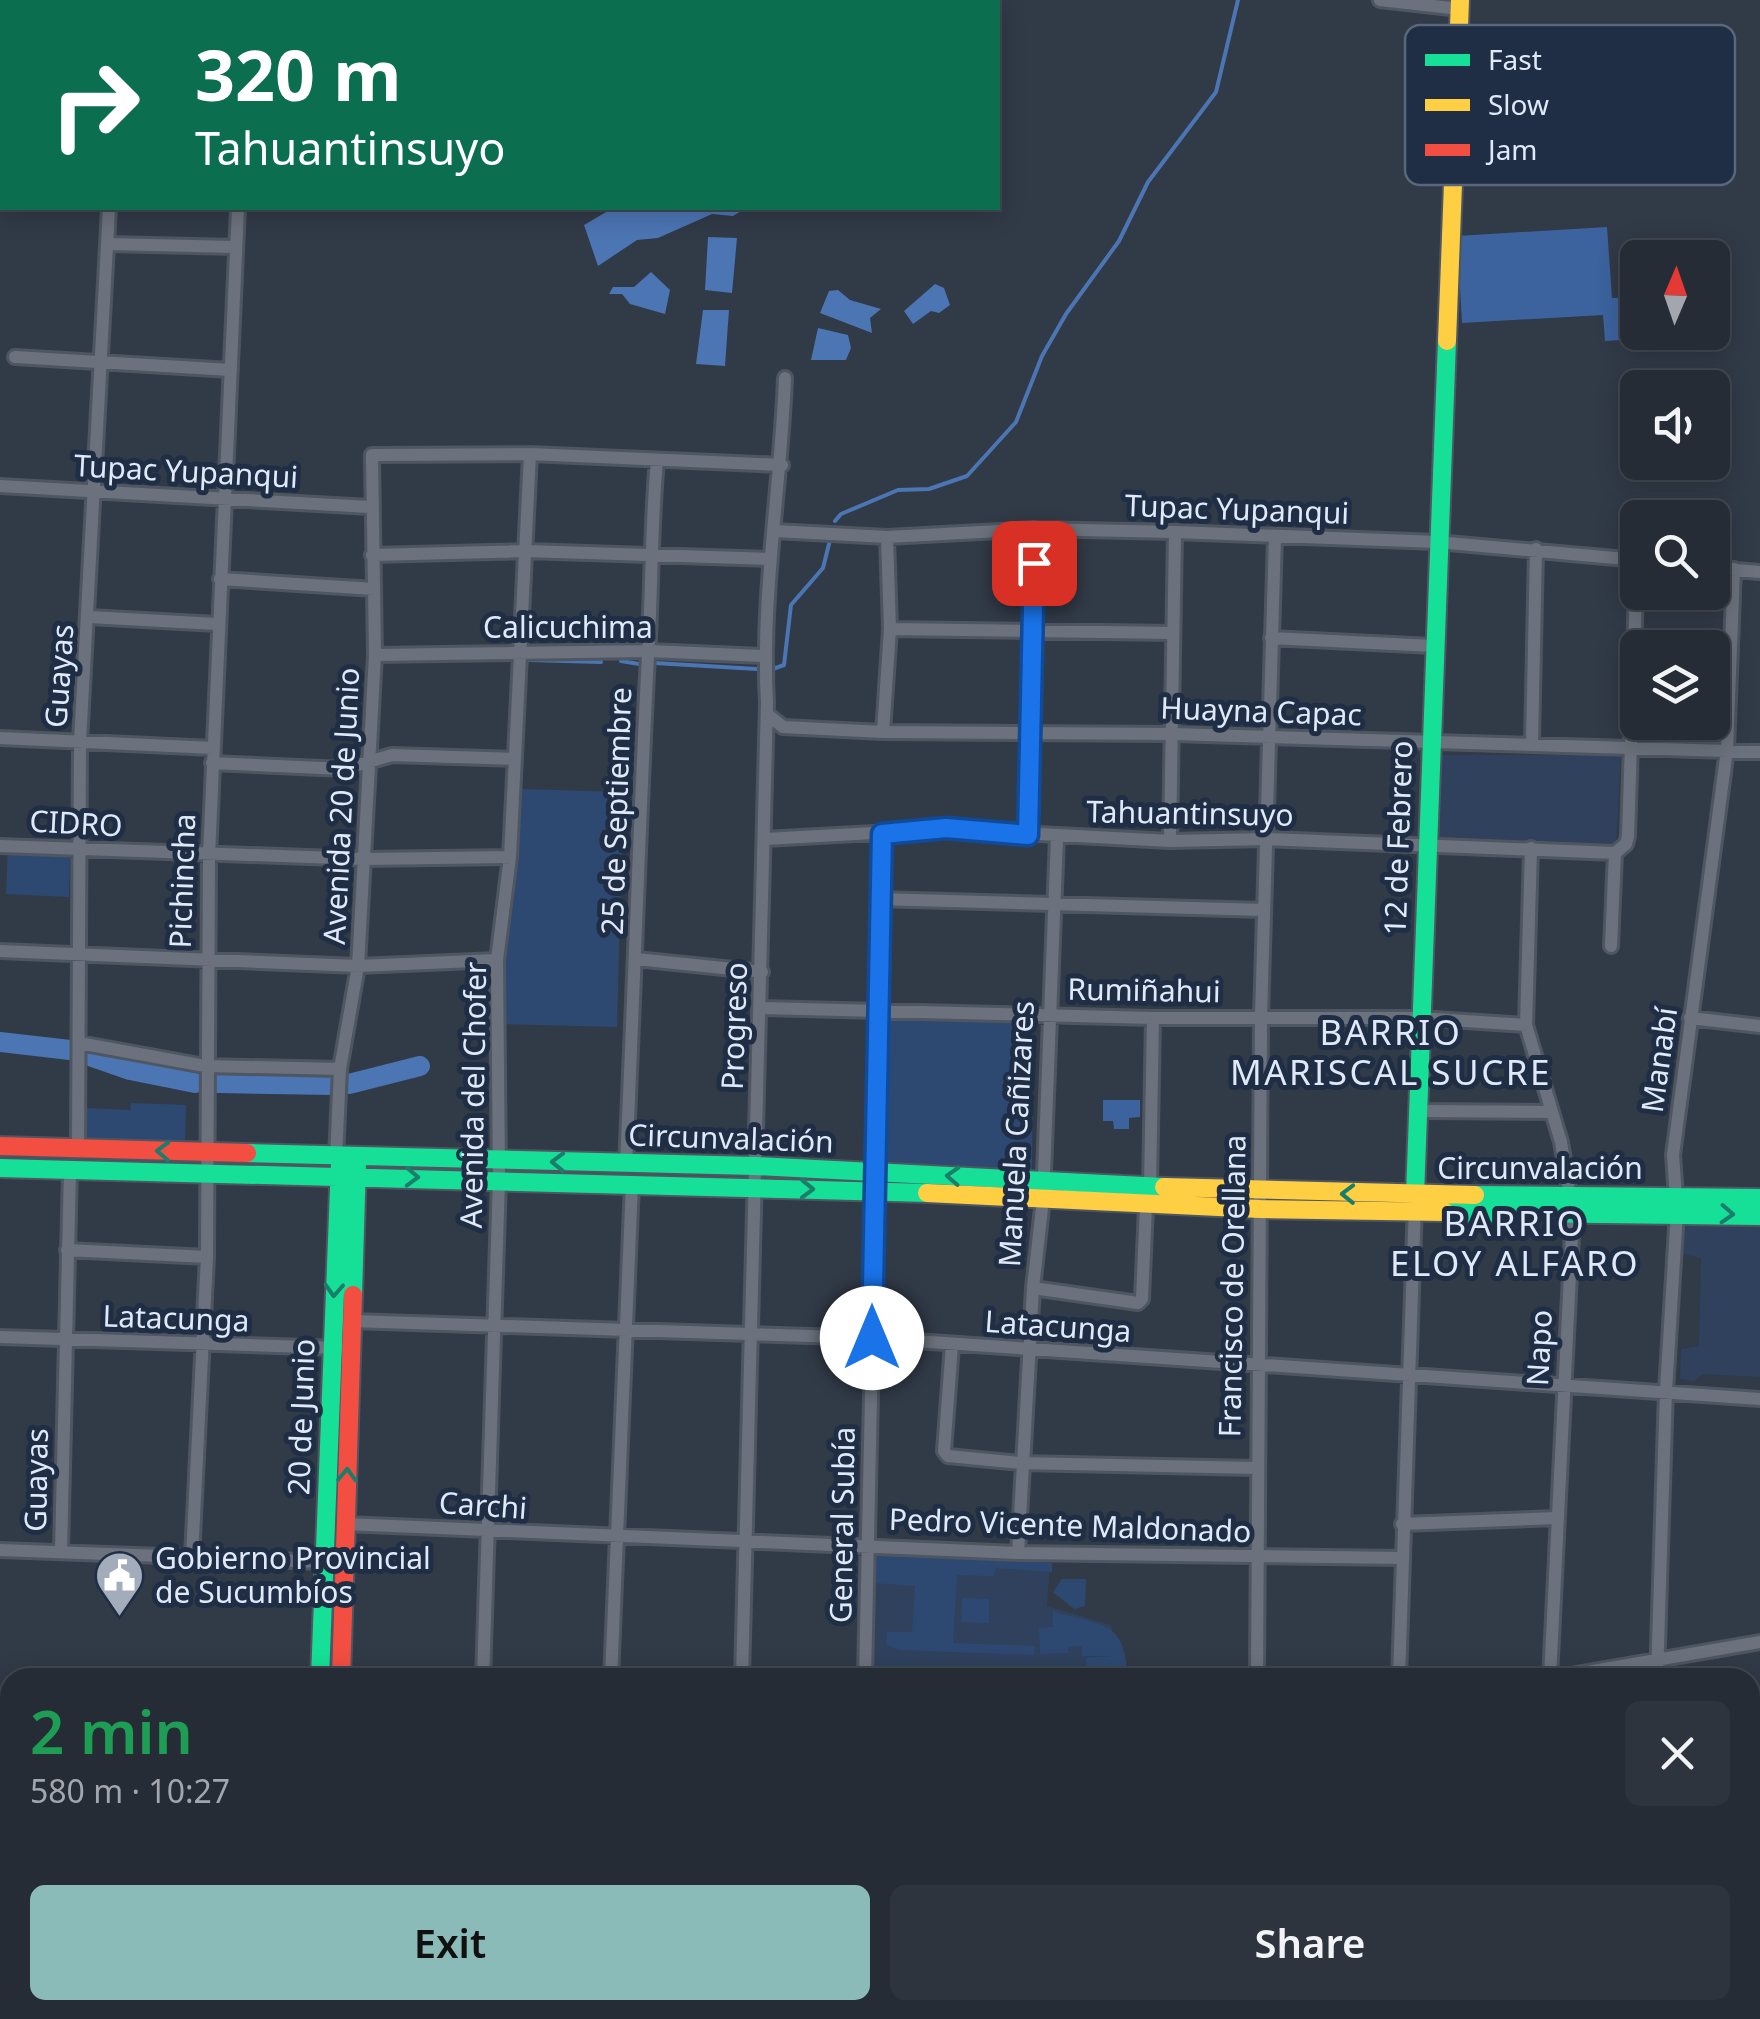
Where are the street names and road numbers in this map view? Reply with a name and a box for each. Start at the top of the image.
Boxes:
street label: Tupac Yupanqui [73,444,299,497]
street label: Tupac Yupanqui [1124,484,1350,533]
street label: Calicuchima [483,606,653,647]
street label: Guayas [34,623,83,729]
street label: Avenida 20 de Junio [313,666,368,945]
street label: 25 de Septiembre [591,686,640,936]
street label: Huayna Capac [1160,686,1362,735]
street label: 12 de Febrero [1374,740,1421,936]
street label: Tahuantinsuyo [1086,790,1294,835]
street label: CIDRO [29,800,124,845]
street label: Pichincha [159,813,204,949]
street label: Avenida del Chofer [450,961,495,1229]
street label: Progreso [711,961,756,1091]
street label: Rumiñahui [1067,968,1221,1011]
street label: Manuela Cañizares [988,1000,1043,1268]
street label: Manabí [1631,1003,1686,1115]
street label: Circunvalación [628,1113,834,1162]
street label: Francisco de Orellana [1208,1134,1255,1438]
street label: Circunvalación [1437,1147,1643,1188]
street label: Latacunga [102,1294,250,1341]
street label: Latacunga [983,1300,1133,1351]
street label: Napo [1516,1309,1561,1387]
street label: 20 de Junio [277,1338,324,1496]
street label: General Subía [819,1426,864,1624]
street label: Guayas [14,1428,57,1532]
street label: Carchi [438,1481,529,1528]
street label: Pedro Vicente Maldonado [888,1498,1252,1551]

